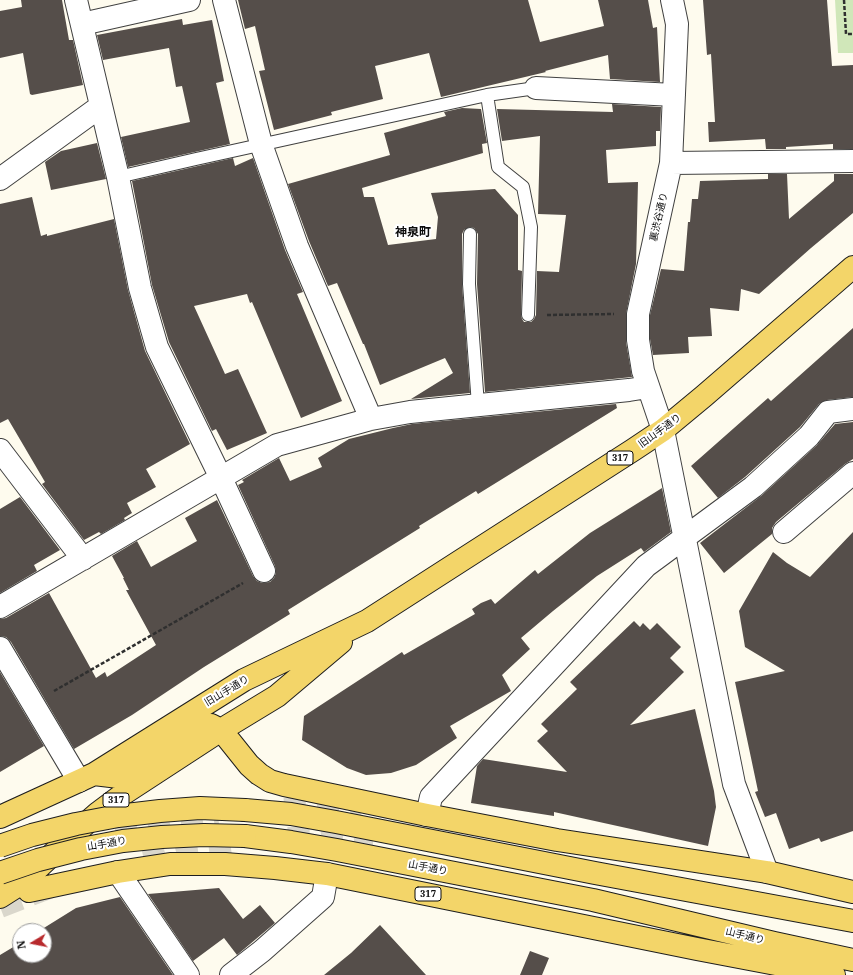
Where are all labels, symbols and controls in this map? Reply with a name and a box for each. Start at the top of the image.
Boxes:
street label: 裏渋谷通り [648,191,670,243]
district label: 神泉町 [395,226,431,240]
street label: 旧山手通り [636,411,684,451]
road number: 317 [607,451,633,465]
street label: 旧山手通り [202,673,252,709]
road number: 317 [103,793,129,807]
street label: 山手通り [86,835,128,853]
street label: 山手通り [407,858,449,878]
road number: 317 [415,887,441,901]
north arrow [12,923,52,963]
street label: 山手通り [724,925,766,947]
text: N [14,939,29,950]

